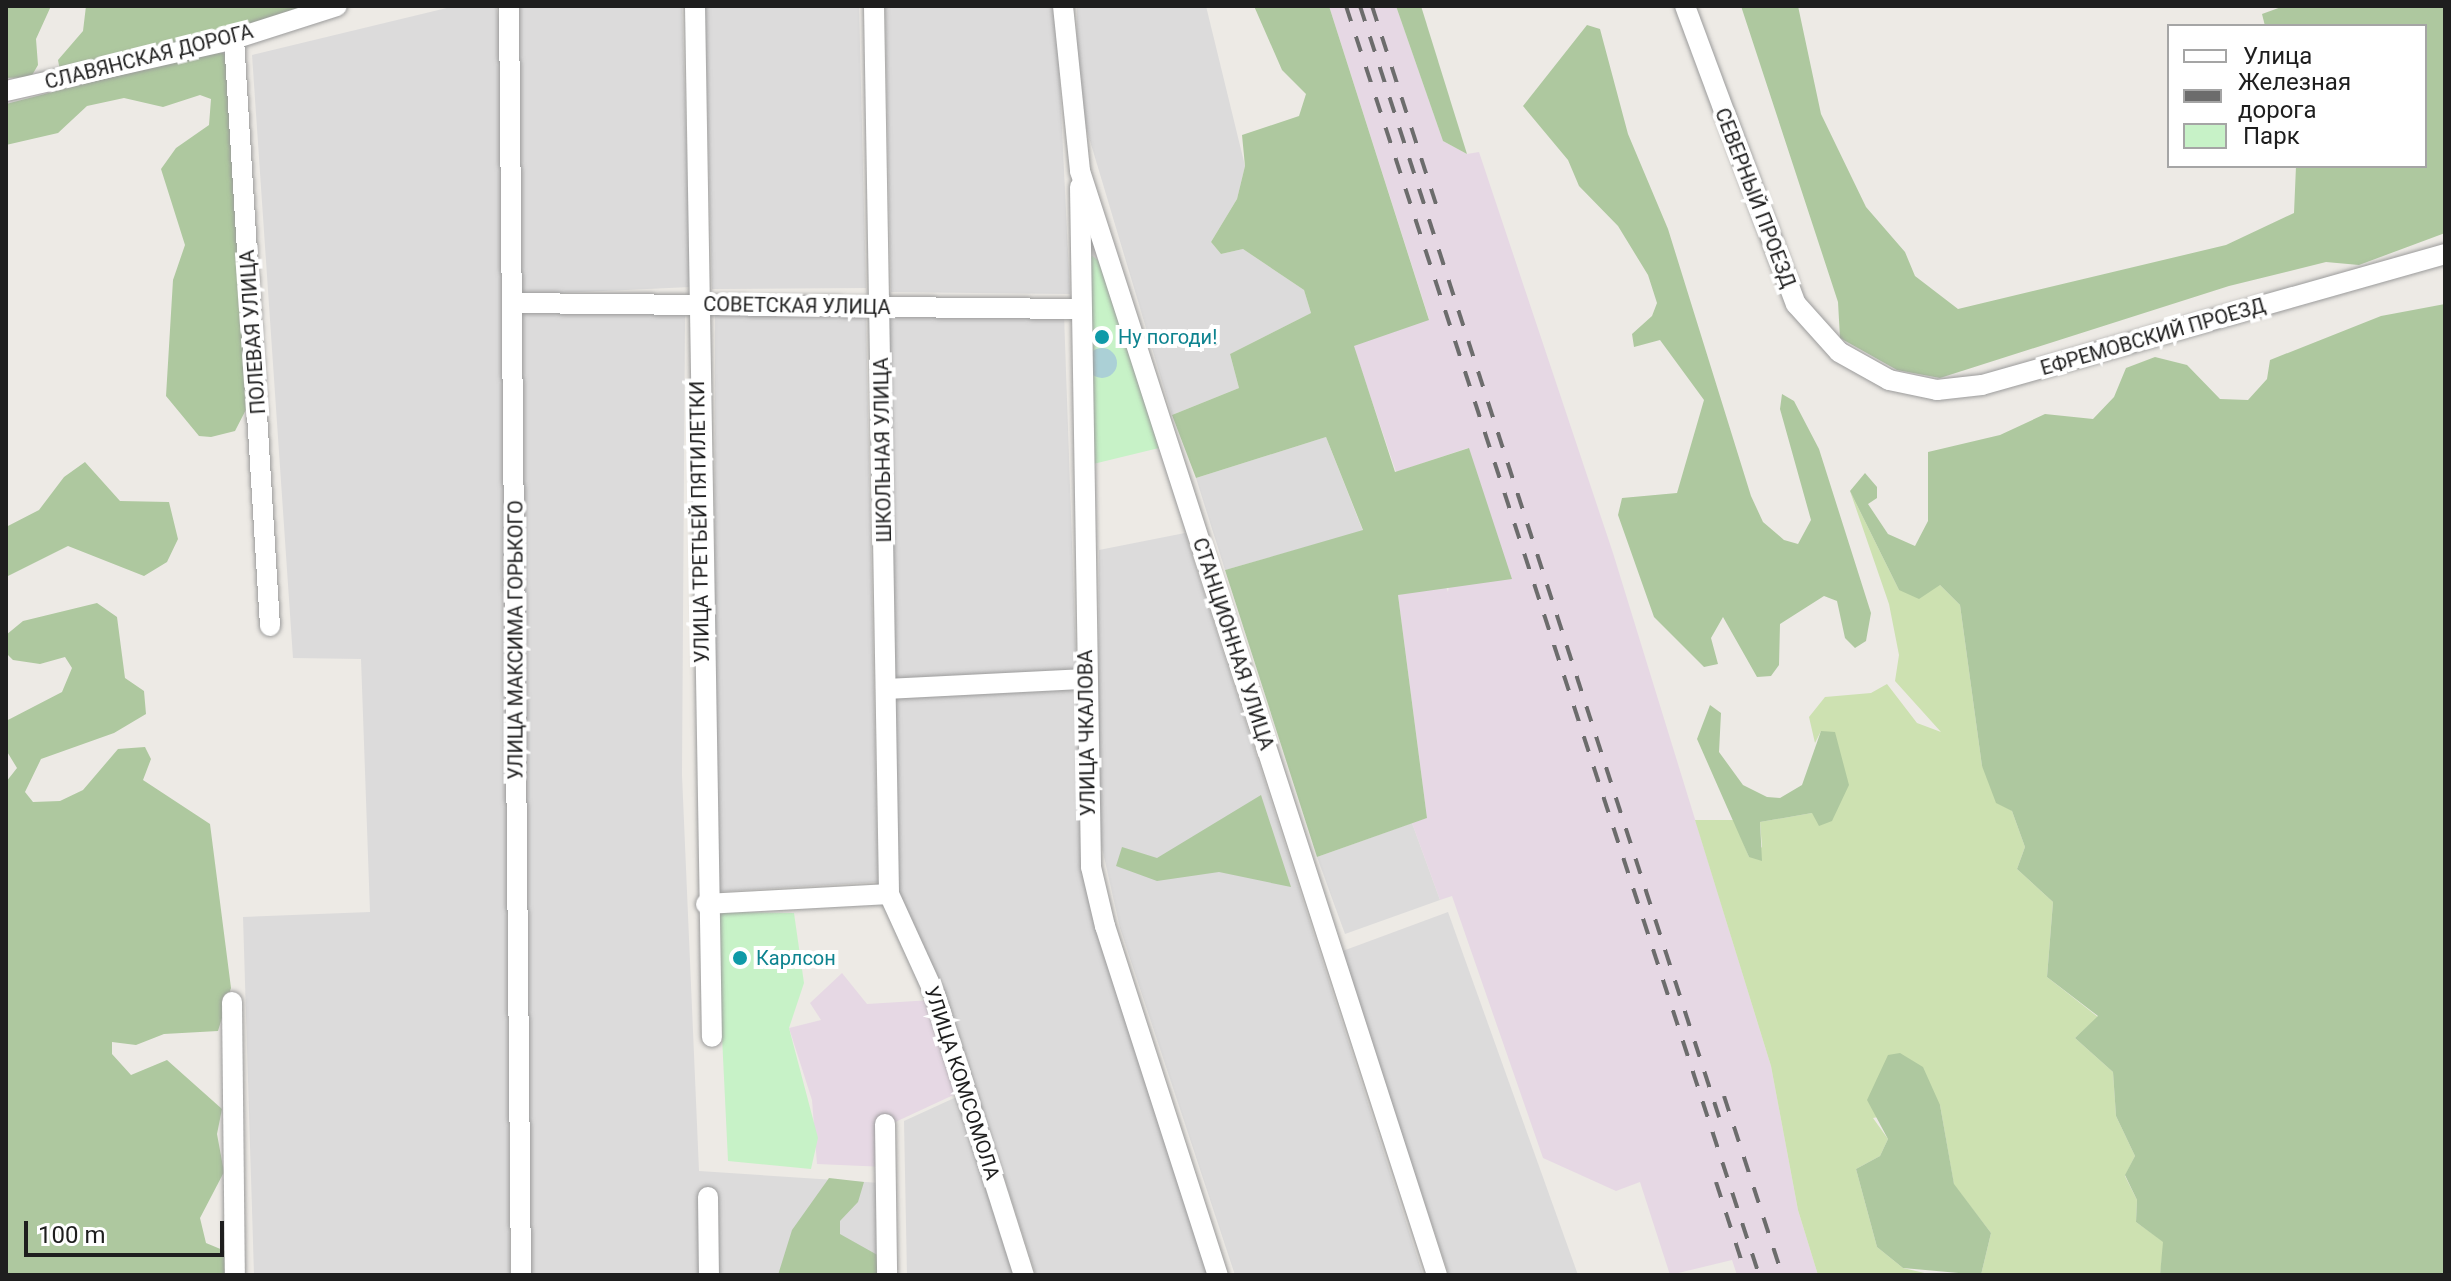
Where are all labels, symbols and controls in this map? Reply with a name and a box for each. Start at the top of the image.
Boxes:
street label: СЛАВЯНСКАЯ ДОРОГА [42,20,256,94]
legend [2167,24,2427,168]
text: Улица [2243,42,2312,70]
text: Железная дорога [2238,68,2351,124]
street label: СЕВЕРНЫЙ ПРОЕЗД [1710,105,1800,291]
text: Парк [2243,122,2300,150]
street label: ПОЛЕВАЯ УЛИЦА [235,249,271,415]
street label: СОВЕТСКАЯ УЛИЦА [703,292,891,320]
street label: ЕФРЕМОВСКИЙ ПРОЕЗД [2038,293,2268,381]
place label: Ну погоди! [1118,325,1217,349]
marker: Ну погоди! [1093,328,1111,346]
street label: ШКОЛЬНАЯ УЛИЦА [869,357,897,543]
street label: УЛИЦА ТРЕТЬЕЙ ПЯТИЛЕТКИ [686,381,714,663]
street label: УЛИЦА МАКСИМА ГОРЬКОГО [504,500,528,780]
street label: СТАНЦИОННАЯ УЛИЦА [1187,535,1279,753]
street label: УЛИЦА ЧКАЛОВА [1074,650,1100,816]
place label: Карлсон [756,946,836,970]
marker: Карлсон [731,949,749,967]
street label: УЛИЦА КОМСОМОЛА [919,983,1005,1183]
scale bar [28,1205,228,1255]
text: 100 m [38,1221,105,1249]

